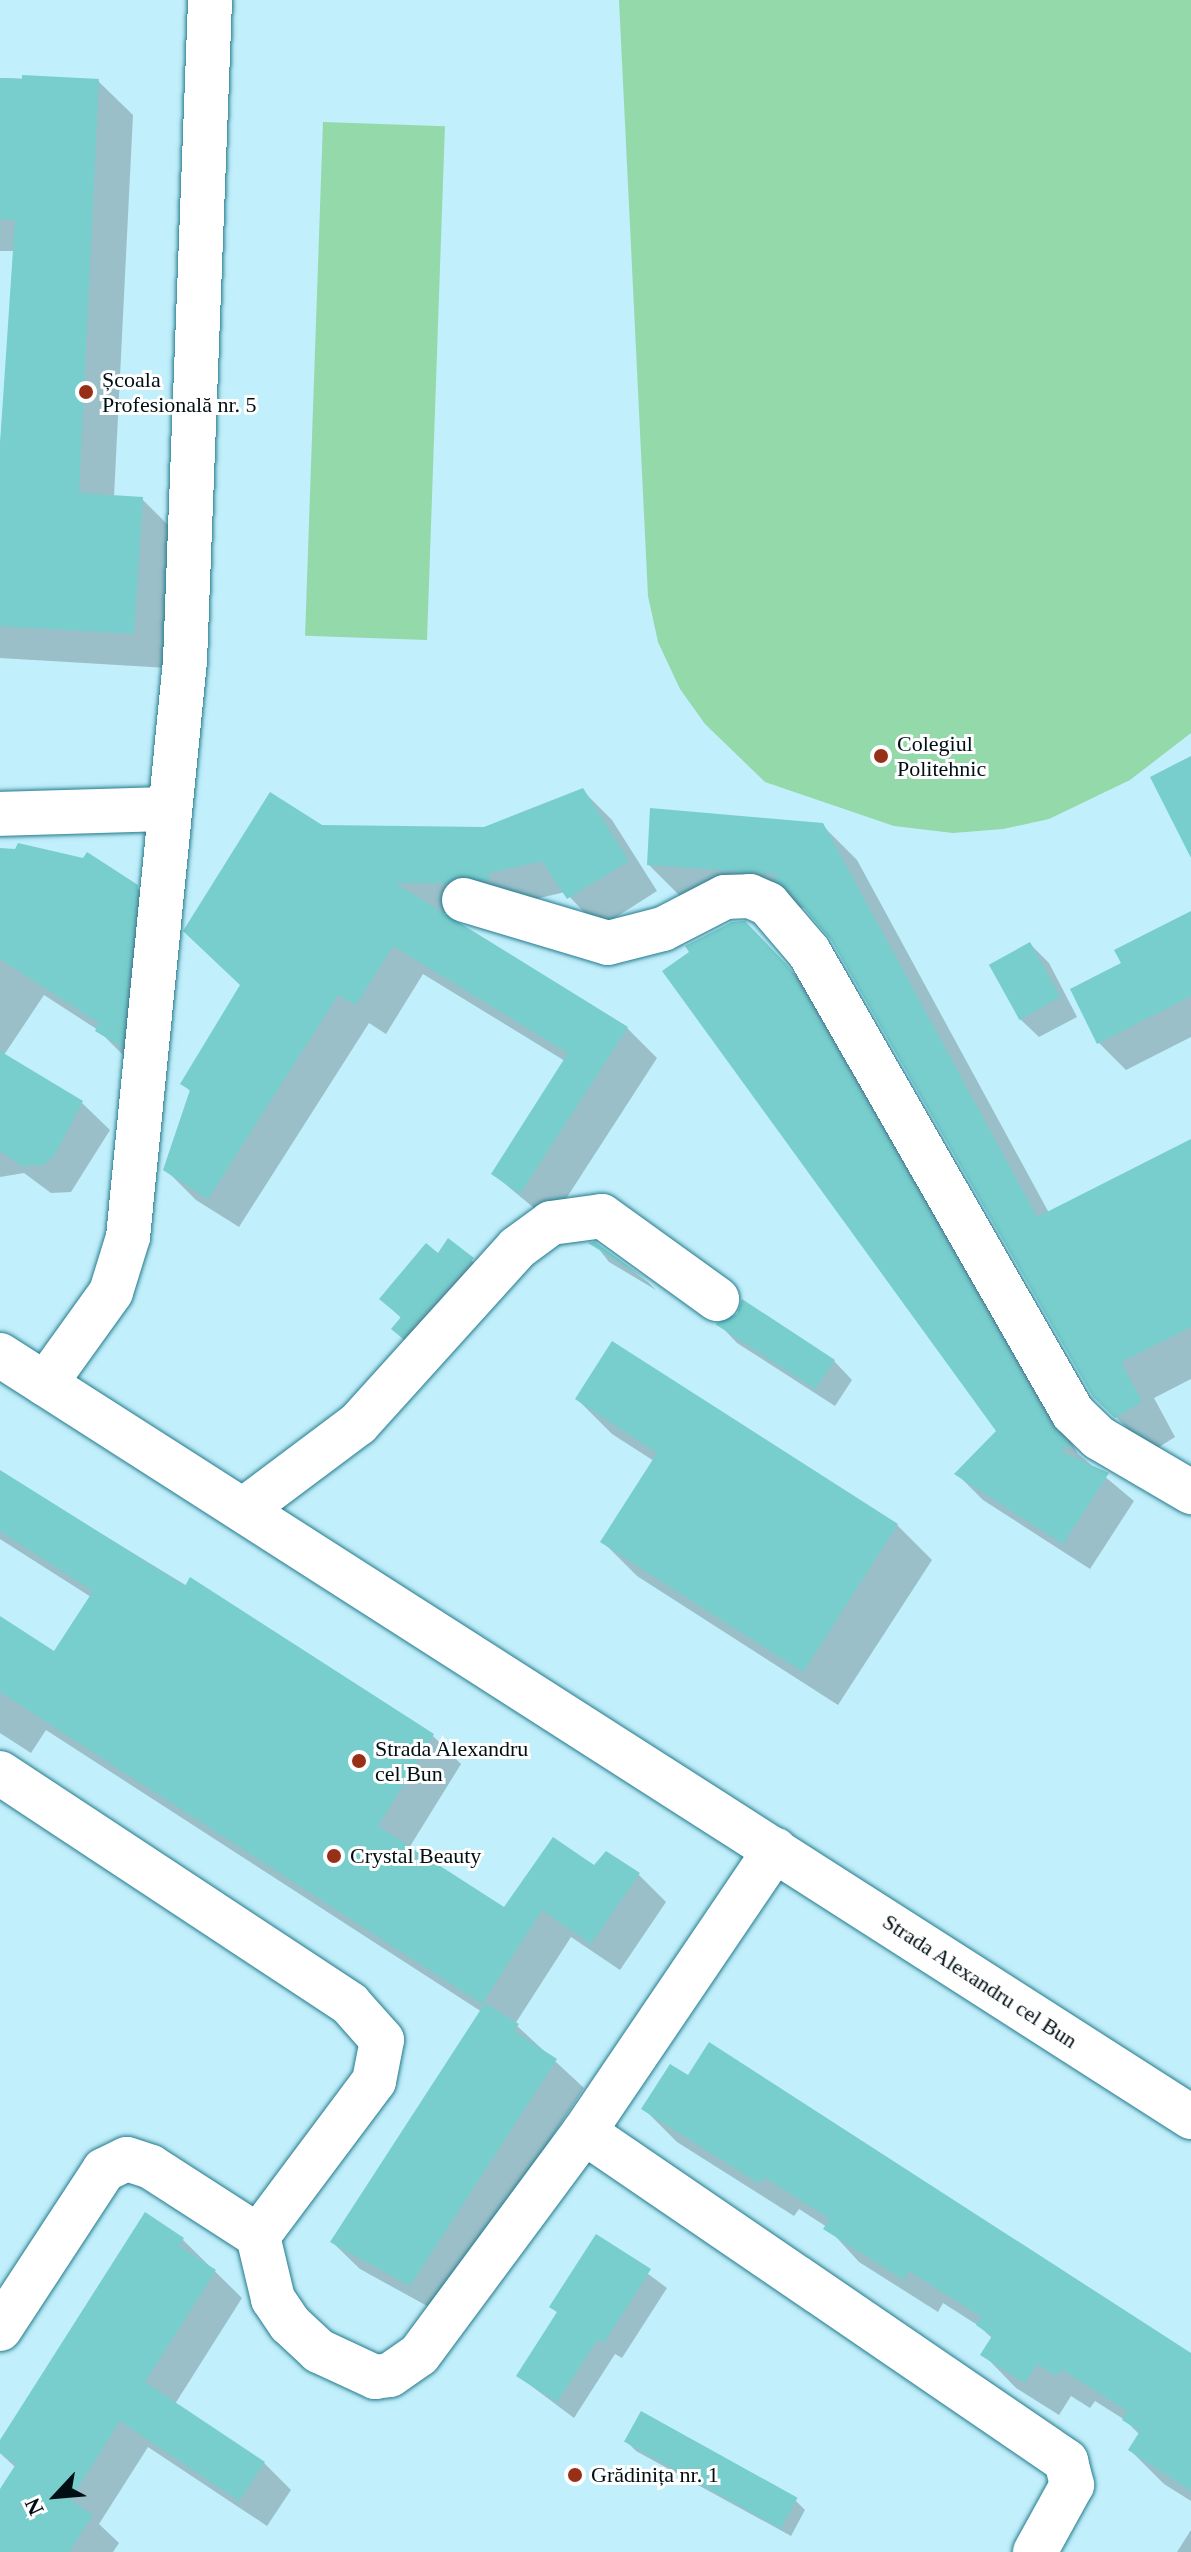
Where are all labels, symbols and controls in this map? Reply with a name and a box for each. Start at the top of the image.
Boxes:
place label: Școala Profesională nr. 5 [102,366,257,418]
marker: Școala Profesională nr. 5 [77,383,95,401]
place label: Colegiul Politehnic [897,730,986,782]
marker: Colegiul Politehnic [872,747,890,765]
place label: Strada Alexandru cel Bun [375,1735,530,1786]
marker: Strada Alexandru cel Bun [350,1752,368,1770]
place label: Crystal Beauty [350,1843,481,1869]
marker: Crystal Beauty [325,1847,343,1865]
street label: Strada Alexandru cel Bun [877,1908,1083,2054]
north arrow [16,2456,96,2536]
place label: Grădinița nr. 1 [591,2462,719,2488]
marker: Grădinița nr. 1 [566,2466,584,2484]
text: N [19,2494,49,2519]

